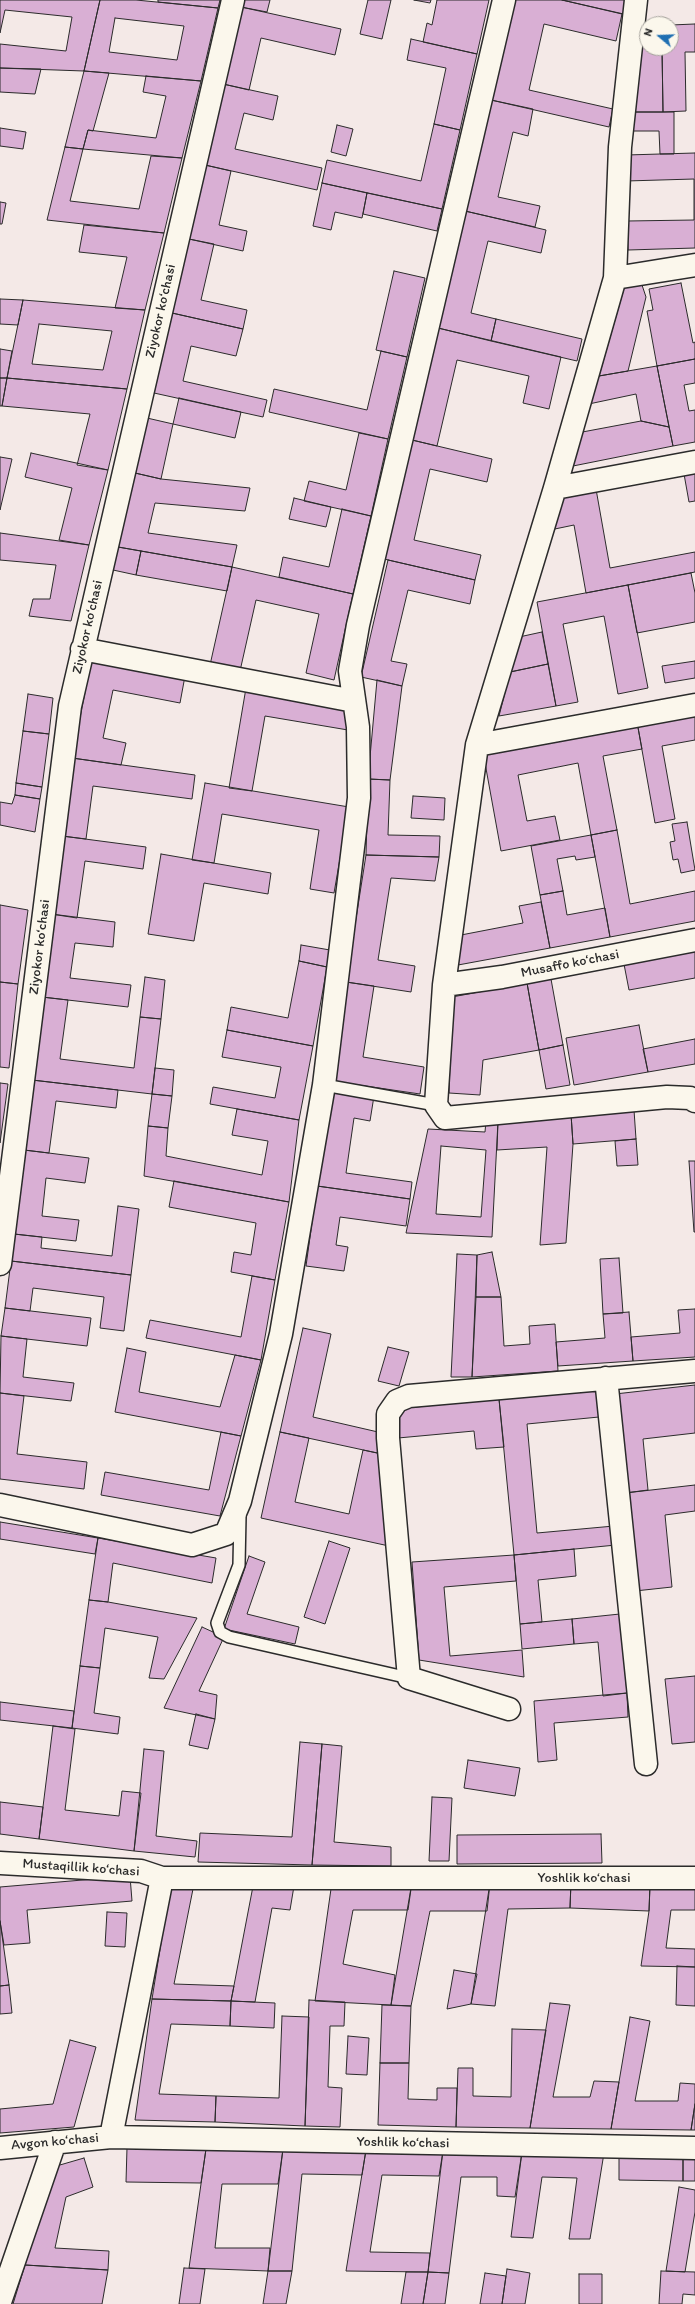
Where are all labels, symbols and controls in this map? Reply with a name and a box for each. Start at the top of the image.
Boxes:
north arrow [639,16,679,56]
text: N [641,27,655,38]
street label: Ziyokor koʻchasi [142,262,180,360]
street label: Ziyokor koʻchasi [69,578,107,676]
street label: Ziyokor koʻchasi [26,898,54,996]
street label: Musaffo koʻchasi [519,946,621,982]
street label: Mustaqillik koʻchasi [22,1856,140,1880]
street label: Yoshlik koʻchasi [537,1870,631,1886]
street label: Avgon koʻchasi [10,2130,100,2154]
street label: Yoshlik koʻchasi [356,2134,450,2152]

